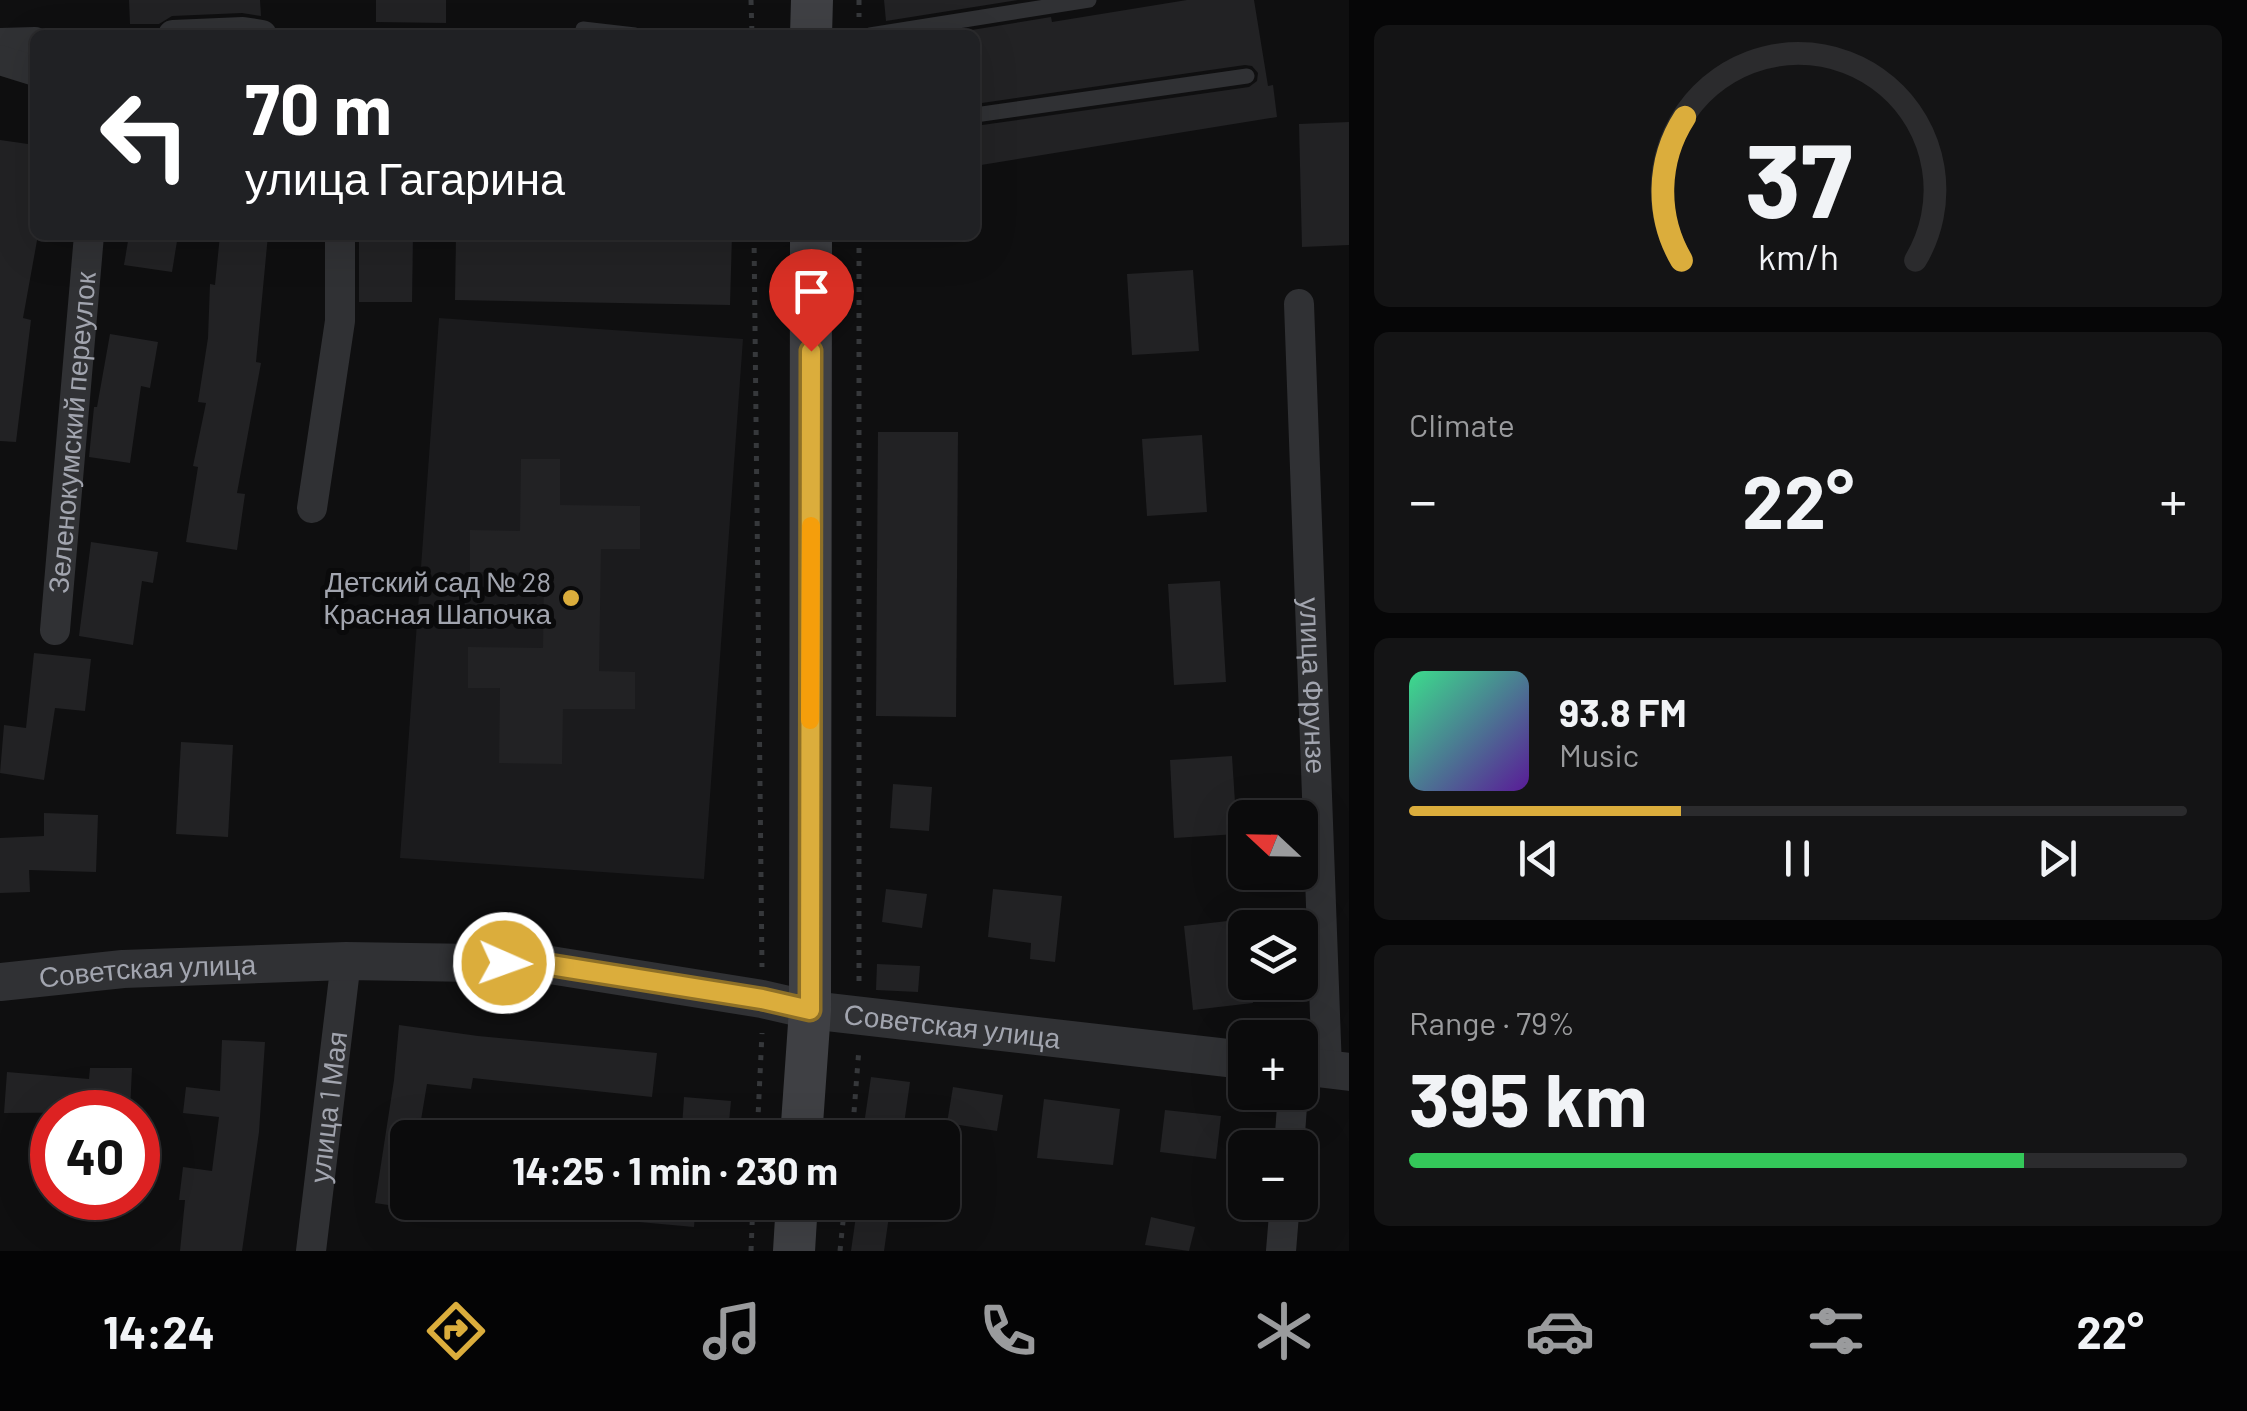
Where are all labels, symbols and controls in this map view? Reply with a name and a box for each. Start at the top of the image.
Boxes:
text: 70 m [245,65,392,149]
icon: left [80,70,210,200]
text: 37 [1744,114,1852,239]
text: улица Гагарина [245,150,565,204]
text: km/h [1758,234,1838,277]
pin [769,249,854,352]
icon: arrive [784,264,839,319]
street label: Зеленокумский переулок [40,270,102,595]
text: Climate [1409,405,1515,443]
text: 22° [1742,454,1854,544]
text: − [1409,466,1437,532]
text: + [2159,466,2187,532]
place label: Детский сад № 28 Красная Шапочка [323,564,551,630]
marker: Детский сад № 28 Красная Шапочка [560,587,582,609]
street label: улица Фрунзе [1294,597,1334,775]
text: 93.8 FM [1559,689,1687,735]
text: Music [1559,735,1639,773]
north arrow [1228,800,1318,890]
map controls [1228,800,1318,1220]
icon: previous [1511,831,1566,886]
icon: pause [1770,831,1825,886]
icon: next [2030,831,2085,886]
button: layers [1228,910,1318,1000]
position arrow [452,911,556,1015]
street label: Советская улица [37,946,257,994]
street label: Советская улица [842,996,1063,1055]
text: Range · 79% [1409,1003,1575,1041]
button: + [1228,1020,1318,1110]
street label: улица 1 Мая [301,1029,353,1185]
text: 395 km [1409,1052,1647,1142]
speed limit sign: 40 [30,1090,160,1220]
button: − [1228,1130,1318,1220]
text: 14:25 · 1 min · 230 m [512,1147,838,1193]
icon: directions [421,1296,491,1366]
icon: music [697,1296,767,1366]
icon: phone [973,1296,1043,1366]
icon: climate [1249,1296,1319,1366]
icon: car [1525,1296,1595,1366]
icon: filters [1801,1296,1871,1366]
text: 14:24 [103,1304,215,1358]
text: 22° [2077,1304,2144,1358]

